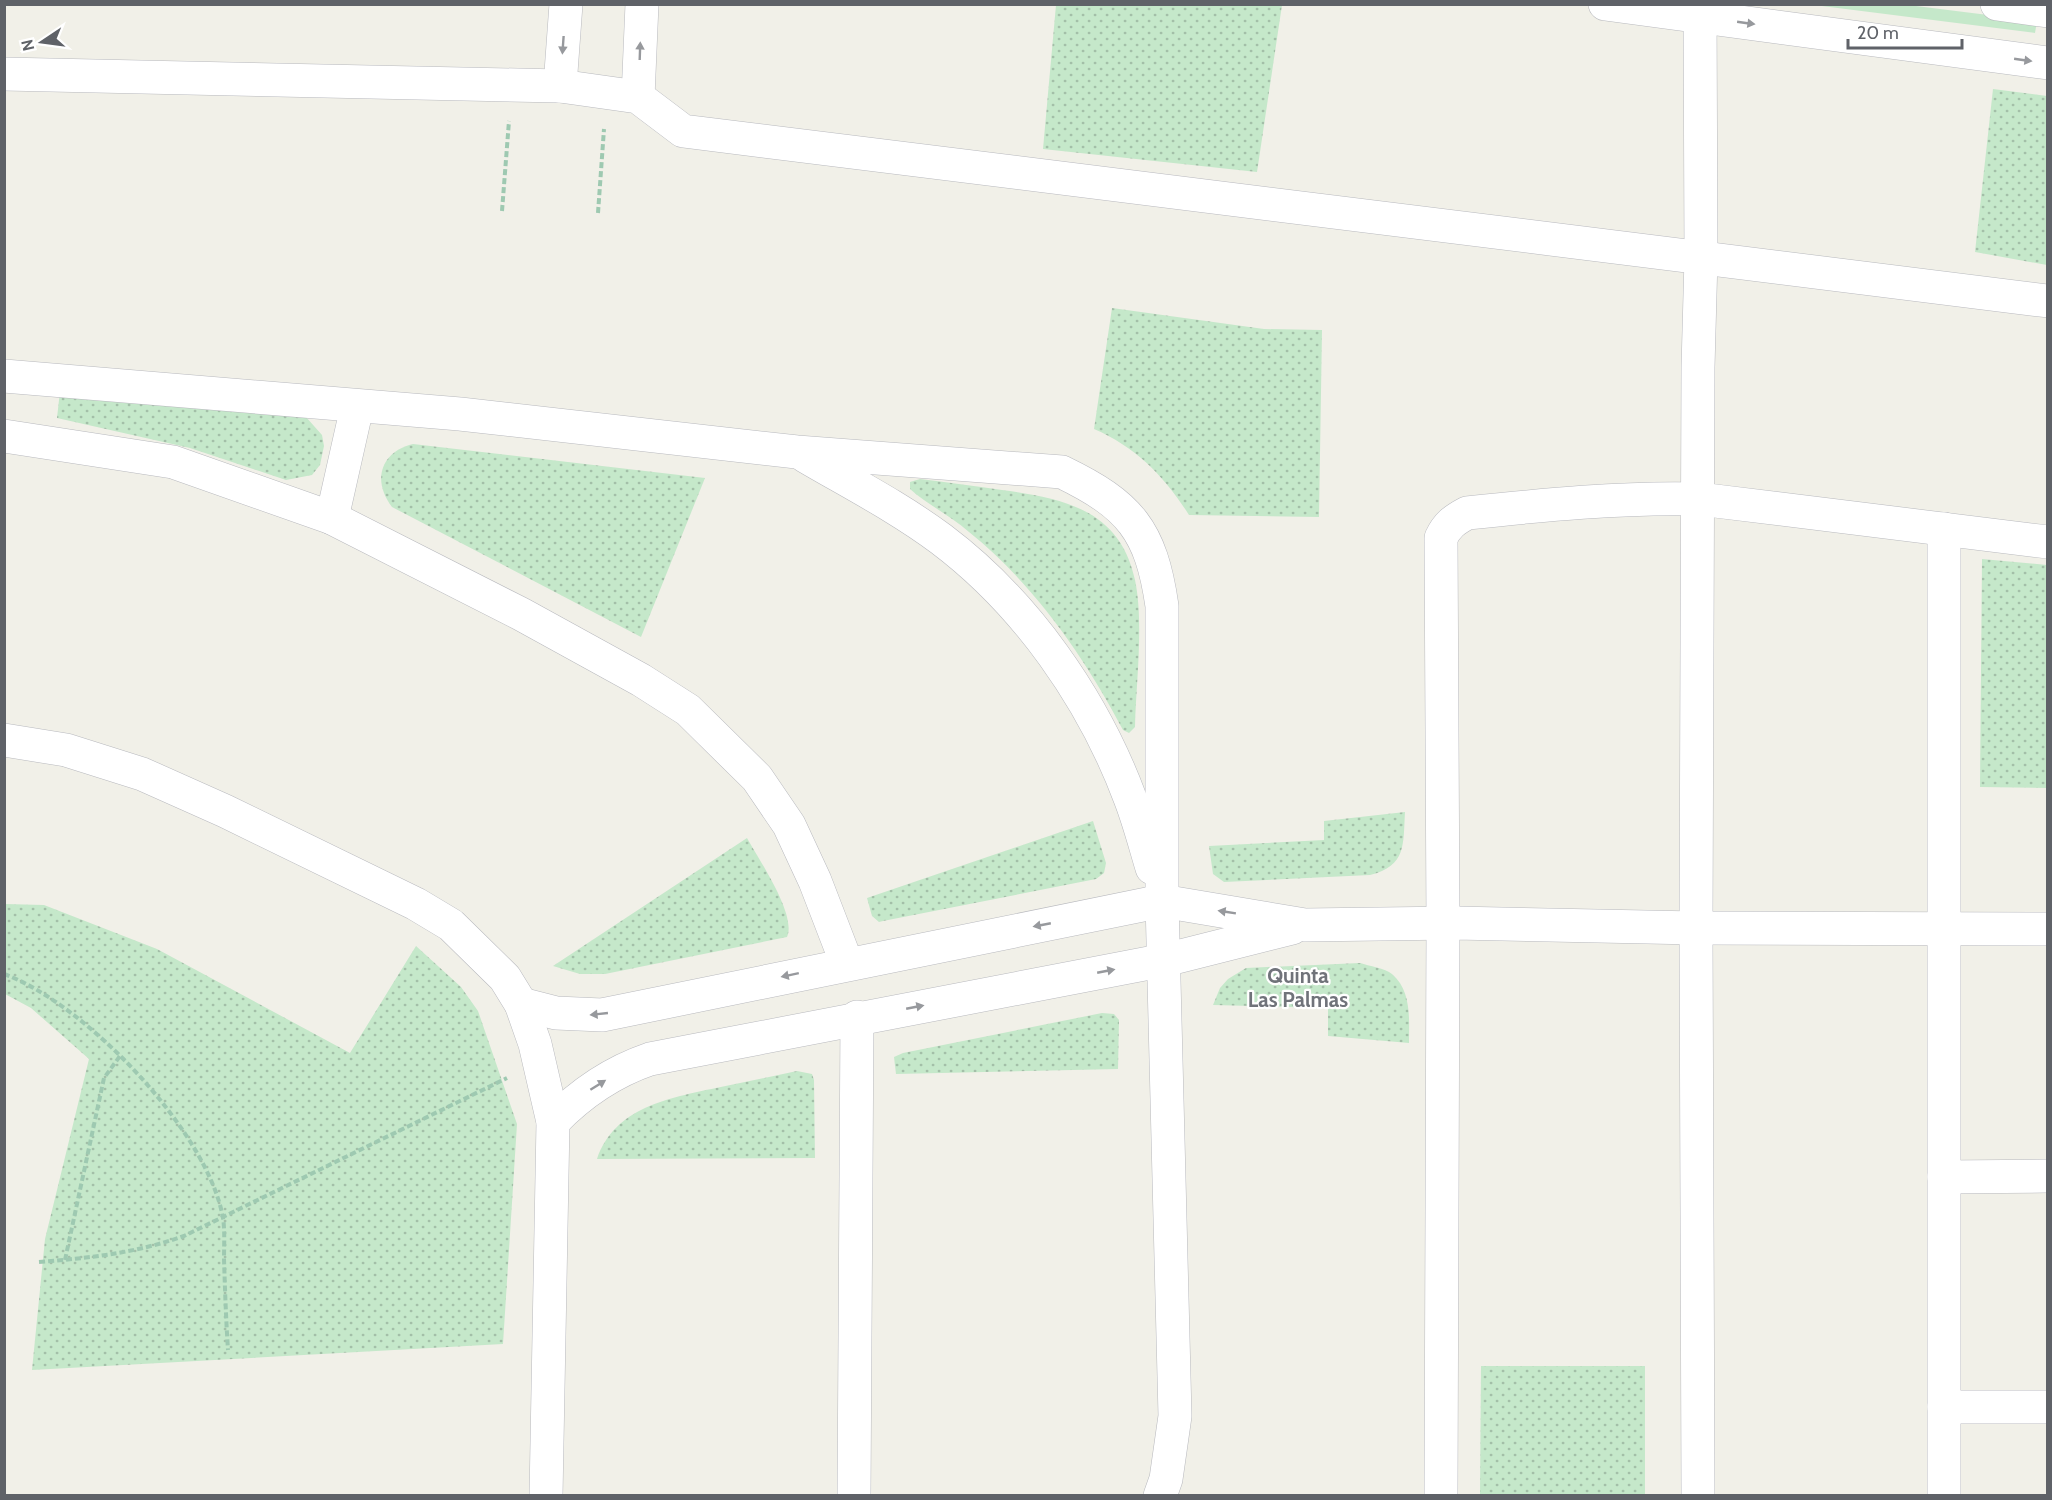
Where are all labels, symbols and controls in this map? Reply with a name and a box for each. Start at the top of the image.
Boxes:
north arrow [12,12,72,72]
scale bar [1848,12,1962,50]
one-way arrow [1737,18,1756,28]
text: 20 m [1857,22,1899,44]
one-way arrow [558,36,567,55]
text: N [17,38,38,53]
one-way arrow [635,41,644,60]
one-way arrow [2013,55,2032,65]
one-way arrow [1217,907,1236,916]
one-way arrow [1033,921,1052,930]
district label: Quinta Las Palmas [1248,963,1348,1012]
one-way arrow [1097,966,1116,975]
one-way arrow [781,971,799,981]
one-way arrow [905,1002,924,1011]
one-way arrow [589,1009,608,1019]
one-way arrow [589,1079,606,1090]

